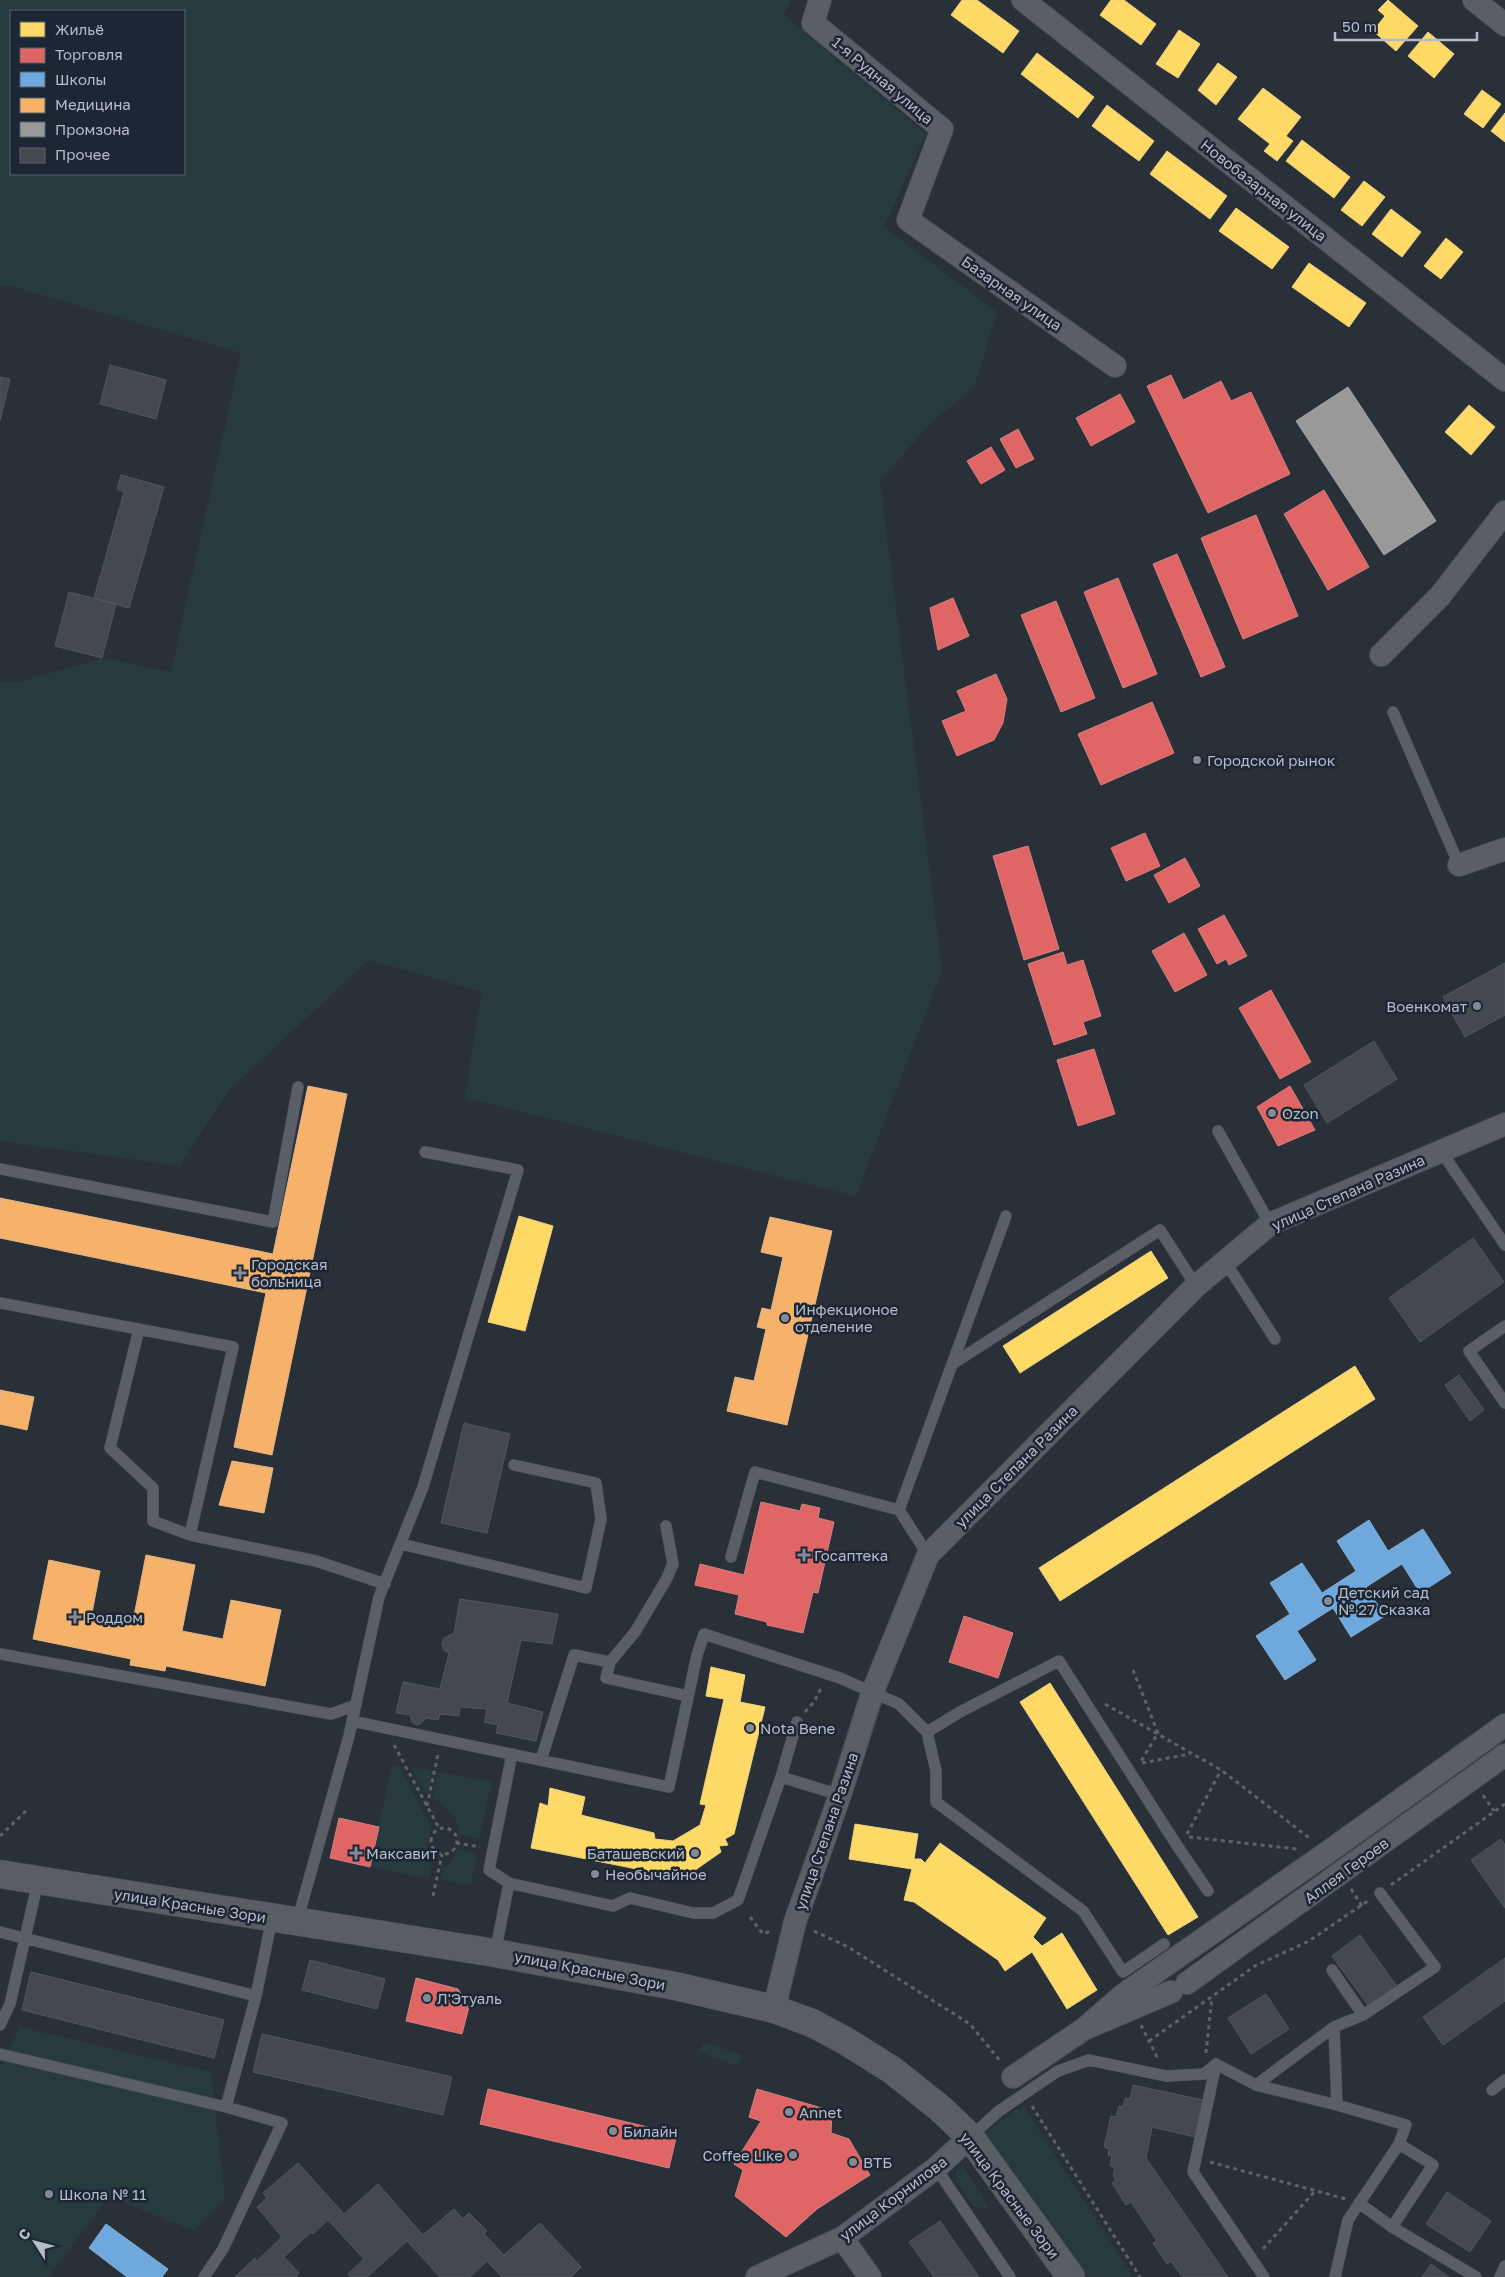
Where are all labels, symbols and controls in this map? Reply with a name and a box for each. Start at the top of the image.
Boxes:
legend [10,10,185,175]
scale bar [1335,10,1478,42]
text: 50 m [1342,17,1377,35]
text: Жильё [55,20,104,38]
street label: 1-я Рудная улица [829,33,937,127]
text: Торговля [55,45,123,63]
text: Школы [55,70,106,88]
text: Медицина [55,95,131,113]
text: Промзона [55,120,130,138]
street label: Новобазарная улица [1197,135,1331,245]
text: Прочее [55,145,111,163]
street label: Базарная улица [959,252,1065,334]
place label: Городской рынок [1207,751,1336,769]
marker: Городской рынок [1191,754,1203,766]
place label: Военкомат [1386,997,1468,1015]
marker: Военкомат [1471,1000,1483,1012]
place label: Ozon [1282,1104,1319,1122]
marker: Ozon [1266,1107,1278,1119]
street label: улица Степана Разина [1269,1150,1427,1234]
place label: Городская больница [251,1255,328,1290]
marker: Городская больница [233,1266,247,1280]
place label: Инфекционое отделение [795,1300,899,1335]
marker: Инфекционое отделение [779,1312,791,1324]
street label: улица Степана Разина [951,1401,1081,1531]
place label: Госаптека [814,1546,888,1564]
marker: Госаптека [798,1549,810,1561]
place label: Детский сад № 27 Сказка [1338,1583,1431,1618]
marker: Детский сад № 27 Сказка [1322,1595,1334,1607]
place label: Роддом [86,1608,143,1626]
marker: Роддом [68,1610,82,1624]
place label: Nota Bene [760,1719,836,1737]
marker: Nota Bene [744,1722,756,1734]
street label: улица Степана Разина [791,1750,861,1912]
street label: Аллея Героев [1300,1833,1392,1907]
place label: Максавит [366,1844,438,1862]
place label: Баташевский [587,1844,685,1862]
marker: Максавит [350,1847,362,1859]
marker: Баташевский [689,1847,701,1859]
place label: Необычайное [605,1865,707,1883]
marker: Необычайное [589,1868,601,1880]
street label: улица Красные Зори [113,1884,267,1926]
street label: улица Красные Зори [513,1947,667,1993]
place label: Л'Этуаль [437,1989,502,2007]
marker: Л'Этуаль [421,1992,433,2004]
place label: Annet [799,2103,842,2121]
marker: Annet [783,2106,795,2118]
place label: Билайн [623,2122,678,2140]
marker: Билайн [607,2125,619,2137]
street label: улица Красные Зори [957,2128,1063,2262]
place label: Coffee Like [702,2146,783,2164]
marker: Coffee Like [787,2149,799,2161]
street label: улица Корнилова [836,2152,950,2244]
place label: ВТБ [863,2153,892,2171]
marker: ВТБ [847,2156,859,2168]
place label: Школа № 11 [59,2185,146,2203]
marker: Школа № 11 [43,2188,55,2200]
north arrow [10,2217,60,2267]
text: С [14,2225,34,2243]

